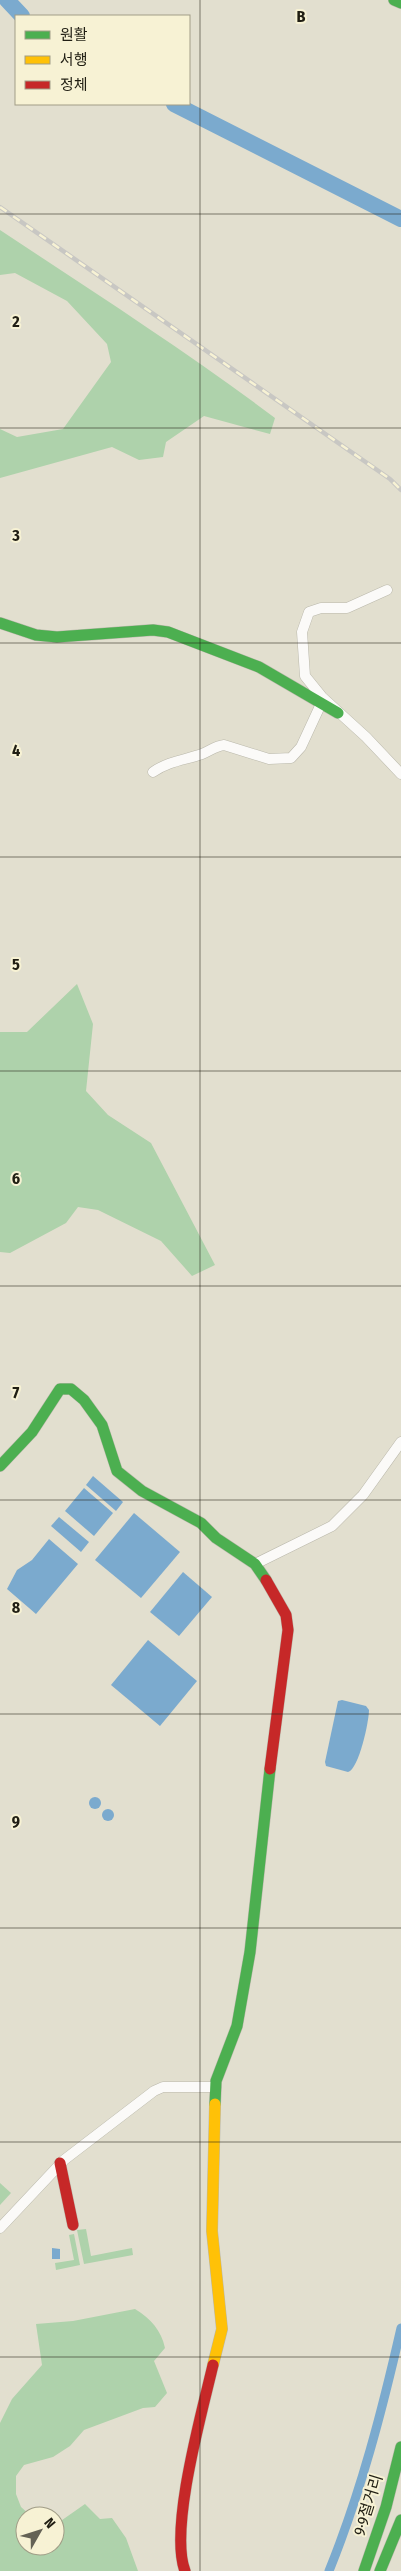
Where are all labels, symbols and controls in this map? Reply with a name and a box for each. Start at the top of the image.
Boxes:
text: B [297,7,306,26]
legend [15,15,190,105]
text: 원활 [60,26,88,44]
text: 서행 [60,51,88,69]
text: 정체 [60,76,88,94]
text: 2 [11,312,20,331]
text: 3 [11,526,20,545]
text: 4 [12,741,20,760]
text: 5 [12,955,20,974]
text: 6 [12,1169,20,1188]
text: 7 [13,1383,20,1402]
text: 8 [12,1598,21,1617]
text: 9 [12,1812,20,1831]
street label: 9·9절거리 [350,2472,386,2538]
north arrow [15,2506,65,2556]
text: N [40,2515,59,2532]

